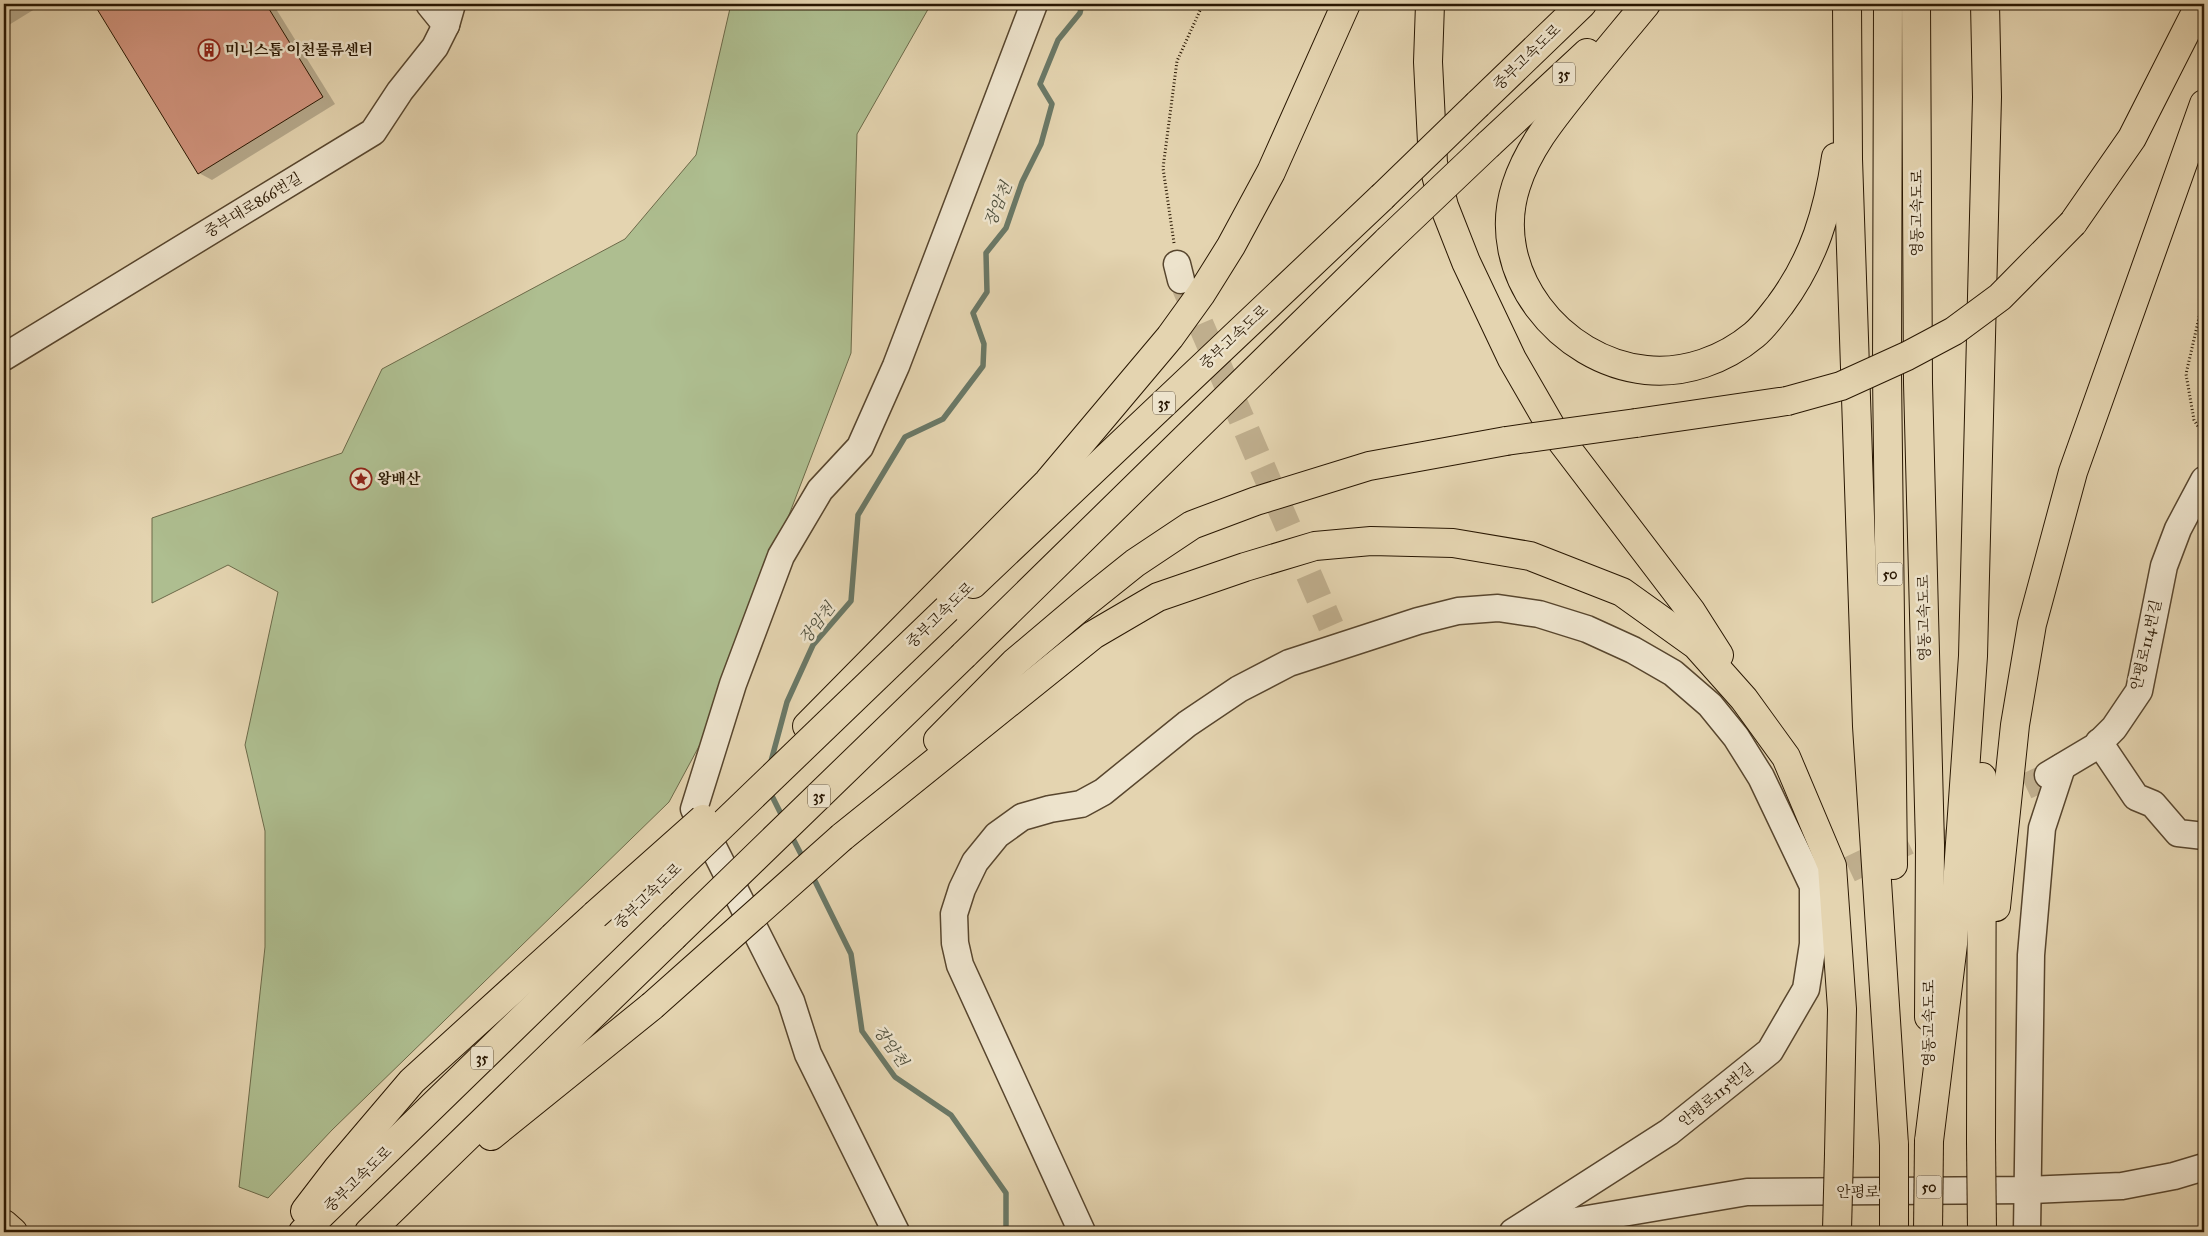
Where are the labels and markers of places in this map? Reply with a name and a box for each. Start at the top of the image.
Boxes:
building icon: 미니스톱 이천물류센터 [197,38,221,62]
place label: 미니스톱 이천물류센터 [225,41,373,59]
place icon: 왕배산 [349,467,373,491]
place label: 왕배산 [377,470,421,488]

